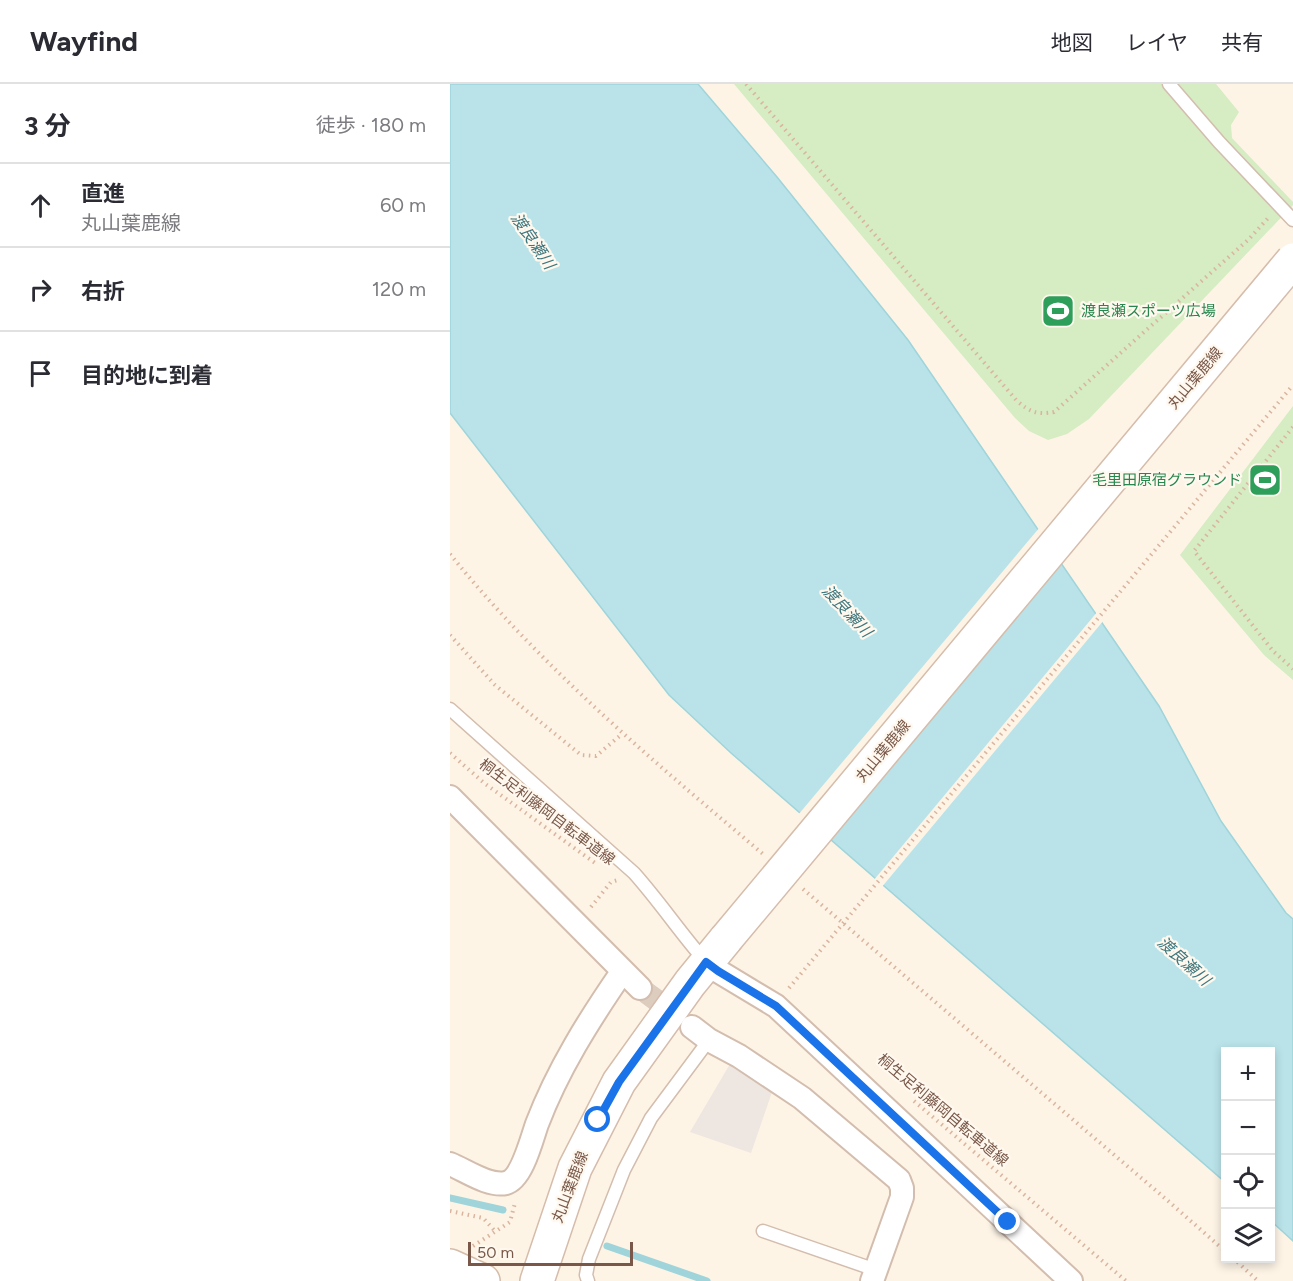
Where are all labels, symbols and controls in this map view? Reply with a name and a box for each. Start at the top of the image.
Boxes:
text: Wayfind [30,24,138,58]
text: 地図 [1051,30,1093,55]
text: レイヤ [1126,30,1188,55]
text: 共有 [1221,30,1263,55]
text: 3 分 [24,110,71,142]
text: 徒歩 · 180 m [316,113,426,137]
text: 直進 [81,180,125,207]
icon: ahead [24,189,57,222]
text: 60 m [380,193,426,217]
water label: 渡良瀬川 [507,209,560,274]
text: 丸山葉鹿線 [81,211,181,235]
icon: right [24,273,57,306]
text: 120 m [372,277,426,301]
text: 右折 [81,278,125,305]
sports icon: 渡良瀬スポーツ広場 [1040,293,1076,329]
place label: 渡良瀬スポーツ広場 [1081,302,1216,320]
street label: 丸山葉鹿線 [1164,343,1226,413]
icon: arrive [24,357,57,390]
text: 目的地に到着 [81,362,213,389]
sports icon: 毛里田原宿グラウンド [1247,462,1283,498]
place label: 毛里田原宿グラウンド [1092,471,1242,489]
water label: 渡良瀬川 [818,581,877,642]
street label: 丸山葉鹿線 [852,716,914,786]
street label: 桐生足利藤岡自転車道線 [476,755,618,869]
water label: 渡良瀬川 [1154,933,1216,991]
map controls [1221,1047,1275,1263]
button: + [1221,1047,1275,1101]
street label: 桐生足利藤岡自転車道線 [874,1050,1012,1170]
button: − [1221,1101,1275,1155]
route start [584,1106,610,1132]
street label: 丸山葉鹿線 [548,1149,592,1225]
button: locate [1221,1155,1275,1209]
route end [994,1208,1020,1234]
button: layers [1221,1209,1275,1263]
scale bar [468,1239,633,1266]
text: 50 m [477,1243,514,1262]

